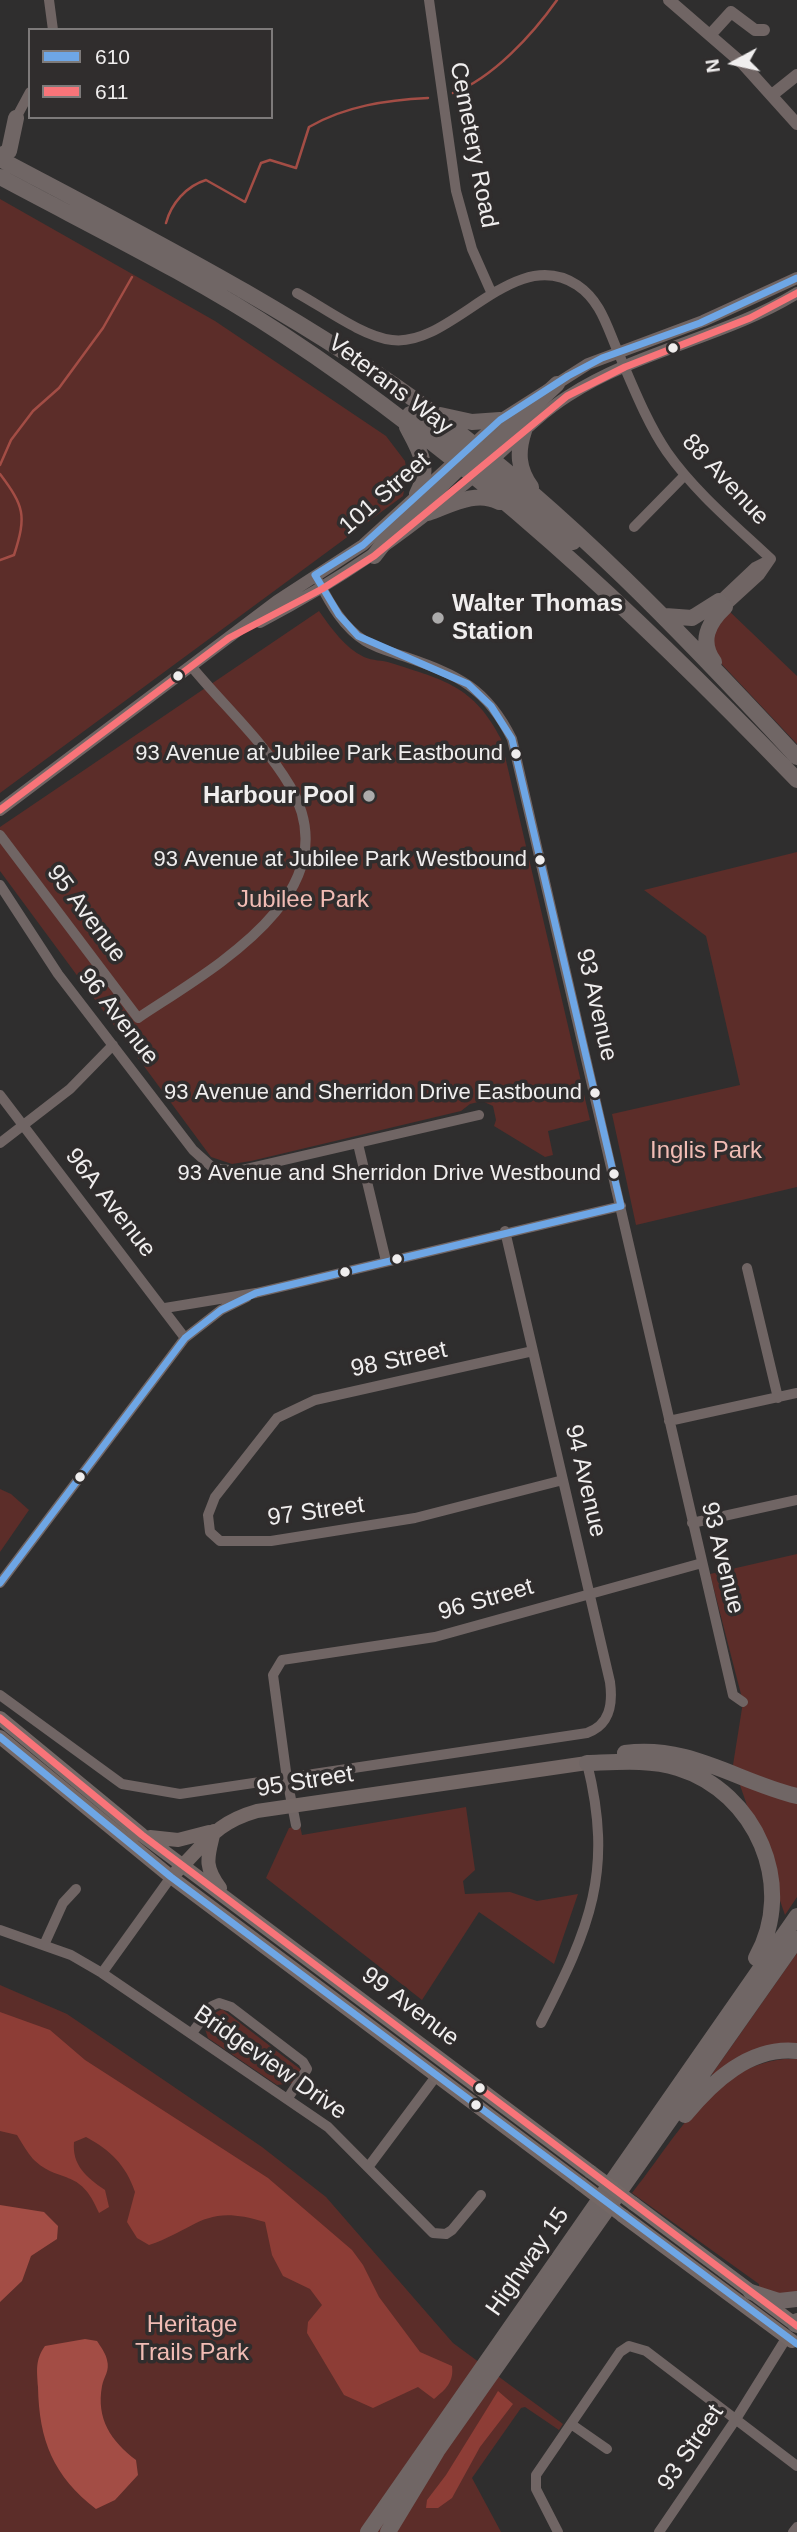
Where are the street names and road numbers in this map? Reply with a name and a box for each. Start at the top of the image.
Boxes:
street label: Cemetery Road [443,60,503,230]
street label: Veterans Way [322,329,458,441]
street label: 88 Avenue [675,428,775,532]
street label: 101 Street [334,447,436,541]
street label: 95 Avenue [40,860,132,968]
street label: 93 Avenue [569,946,623,1064]
street label: 96 Avenue [71,963,165,1071]
street label: 96A Avenue [59,1143,161,1263]
street label: 98 Street [348,1336,450,1384]
street label: 94 Avenue [558,1422,612,1540]
street label: 97 Street [266,1491,366,1533]
street label: 93 Avenue [694,1499,750,1617]
street label: 96 Street [435,1573,537,1627]
street label: 95 Street [255,1760,355,1804]
street label: 99 Avenue [356,1961,464,2053]
street label: Bridgeview Drive [188,2000,352,2126]
street label: Highway 15 [480,2202,576,2322]
street label: 93 Street [652,2400,730,2496]

